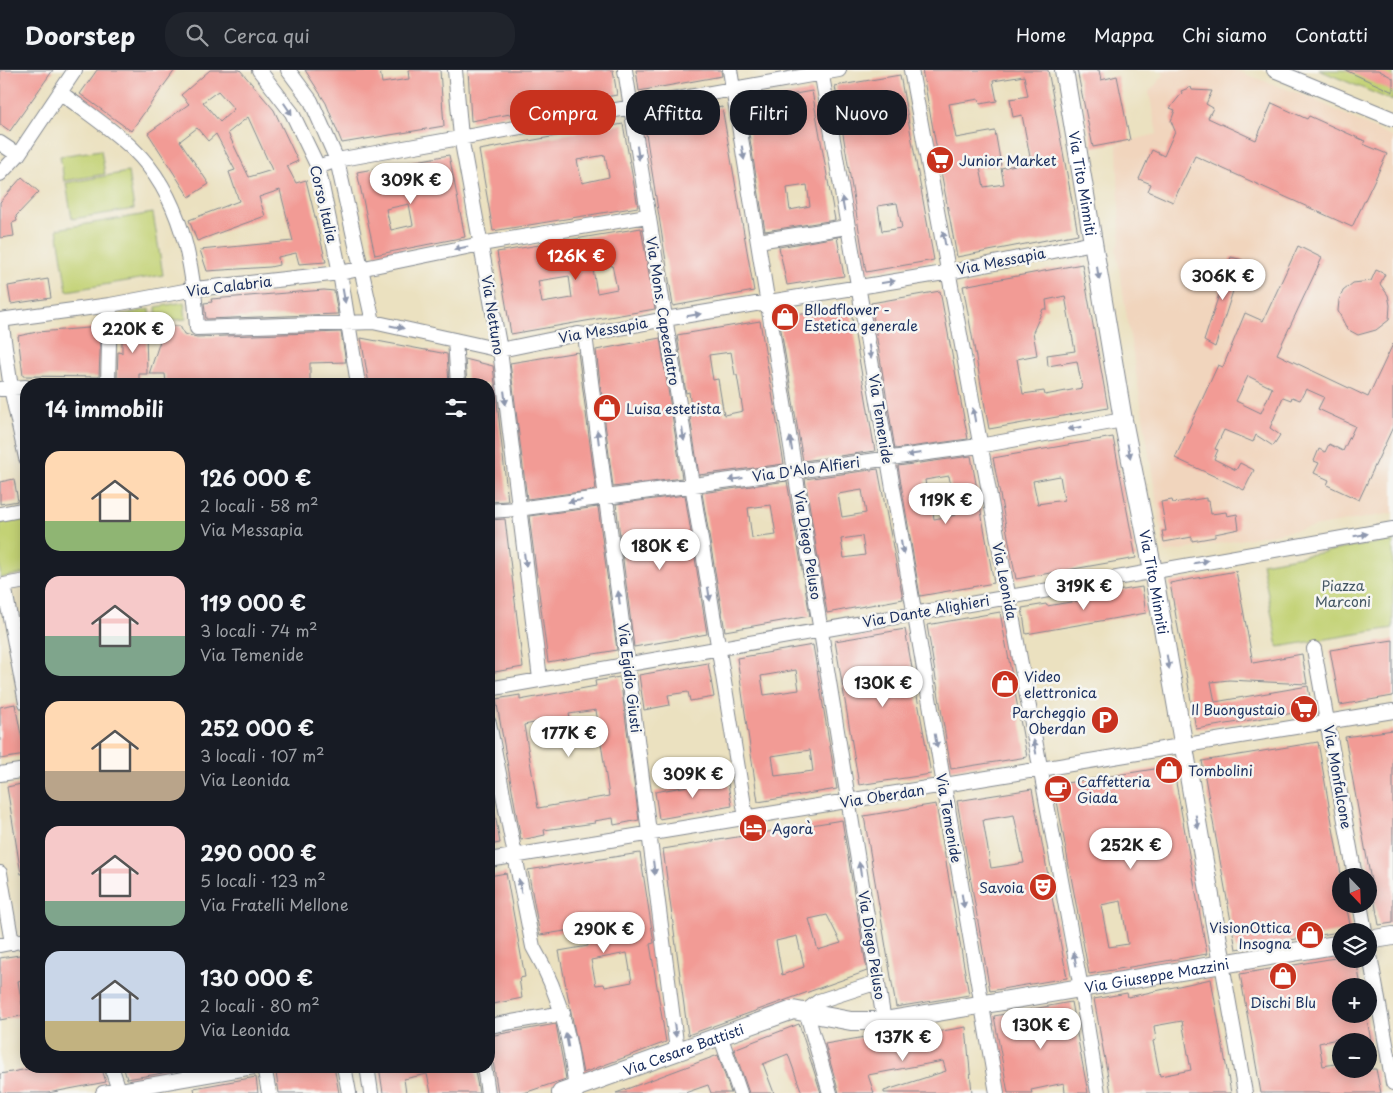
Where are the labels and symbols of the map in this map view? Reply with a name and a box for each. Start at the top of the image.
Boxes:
one-way arrow [284,102,293,116]
street label: Via Tito Minniti [1064,129,1102,238]
one-way arrow [634,145,642,161]
one-way arrow [739,145,747,161]
supermarket icon: Junior Market [925,145,955,175]
place label: Junior Market [959,150,1057,171]
pin: 309K € [370,162,452,205]
street label: Corso Italia [305,163,343,246]
one-way arrow [839,196,847,212]
one-way arrow [939,230,947,246]
street label: Via Mons. Capecelatro [641,235,685,387]
pin: 126K € [535,238,617,281]
street label: Via Messapia [955,242,1048,280]
one-way arrow [454,244,469,252]
pin: 306K € [1182,258,1264,301]
one-way arrow [1095,266,1103,282]
street label: Via Calabria [185,270,273,302]
street label: Via Nettuno [476,274,510,357]
one-way arrow [881,277,897,285]
one-way arrow [341,289,349,305]
place label: Bllodflower - Estetica generale [804,299,918,336]
shop icon: Bllodflower - Estetica generale [770,302,800,332]
one-way arrow [686,310,702,318]
pin: 220K € [92,312,174,354]
street label: Via Messapia [557,312,650,348]
one-way arrow [390,324,406,332]
one-way arrow [866,344,874,360]
street label: Via Temenide [864,373,898,465]
one-way arrow [501,390,509,406]
shop icon: Luisa estetista [592,393,622,423]
place label: Luisa estetista [626,398,721,419]
one-way arrow [970,407,978,423]
one-way arrow [1066,425,1082,433]
one-way arrow [679,426,687,442]
one-way arrow [594,429,602,445]
one-way arrow [787,435,795,451]
one-way arrow [1125,443,1133,458]
one-way arrow [906,450,922,458]
street label: Via D'Alo Alfieri [751,451,861,487]
one-way arrow [728,475,744,483]
pin: 119K € [905,482,987,525]
street label: Via Diego Peluso [789,489,827,601]
one-way arrow [567,498,583,506]
pin: 180K € [619,528,701,571]
street label: Via Tito Minniti [1135,528,1174,636]
one-way arrow [1353,530,1369,538]
one-way arrow [899,539,907,555]
street label: Via Leonida [987,540,1023,622]
one-way arrow [521,552,529,568]
one-way arrow [1193,558,1209,566]
pin: 319K € [1043,568,1125,611]
park label: Piazza Marconi [1315,575,1371,612]
one-way arrow [706,587,714,603]
street label: Via Dante Alighieri [861,589,991,633]
one-way arrow [615,590,623,606]
street label: Via Egidio Giusti [613,622,647,734]
one-way arrow [1165,654,1173,670]
pin: 130K € [842,666,924,708]
place label: Video elettronica [1024,666,1097,703]
shop icon: Video elettronica [990,669,1020,699]
supermarket icon: Il Buongustaio [1289,694,1319,724]
place label: Il Buongustaio [1191,699,1285,720]
place label: Parcheggio Oberdan [1012,702,1086,739]
parking icon: Parcheggio Oberdan [1090,705,1120,735]
pin: 177K € [528,716,610,758]
street label: Via Monfalcone [1319,723,1358,831]
one-way arrow [932,734,940,750]
one-way arrow [1031,739,1039,755]
shop icon: Tombolini [1154,755,1184,785]
pin: 309K € [652,756,734,799]
place label: Tombolini [1188,760,1253,781]
place label: Caffetteria Giada [1077,771,1151,808]
street label: Via Temenide [931,772,967,864]
cafe icon: Caffetteria Giada [1043,774,1073,804]
street label: Via Oberdan [838,779,926,813]
hotel icon: Agorà [738,813,768,843]
one-way arrow [1193,814,1201,830]
place label: Agorà [772,818,814,839]
pin: 252K € [1090,828,1172,870]
one-way arrow [650,861,658,877]
one-way arrow [855,861,863,877]
north arrow [1332,868,1378,912]
theatre icon: Savoia [1028,872,1058,902]
one-way arrow [516,877,524,893]
place label: Savoia [979,877,1024,898]
street label: Via Diego Peluso [853,889,891,1001]
one-way arrow [959,894,967,910]
pin: 290K € [563,912,645,954]
place label: VisionOttica Insogna [1209,917,1291,954]
shop icon: VisionOttica Insogna [1295,920,1325,950]
one-way arrow [1071,951,1079,966]
street label: Via Giuseppe Mazzini [1083,953,1231,998]
shop icon: Dischi Blu [1268,961,1298,991]
place label: Dischi Blu [1250,992,1316,1013]
pin: 130K € [1000,1008,1082,1050]
street label: Via Cesare Battisti [620,1018,747,1080]
pin: 137K € [862,1020,944,1062]
one-way arrow [671,1022,679,1038]
one-way arrow [563,1031,571,1047]

